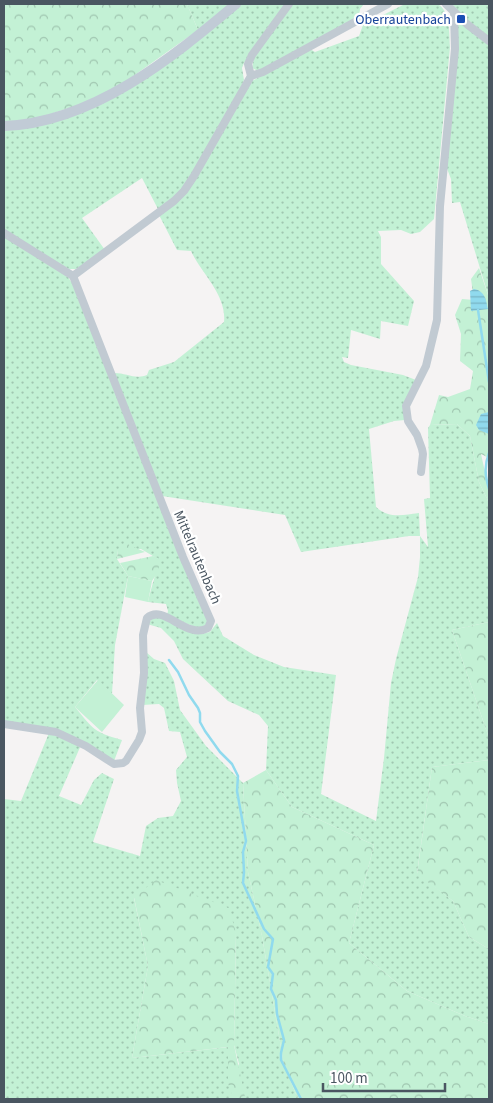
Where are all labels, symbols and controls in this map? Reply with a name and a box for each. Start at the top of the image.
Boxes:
place label: Oberrautenbach [355,10,451,30]
marker: Oberrautenbach [455,13,467,25]
street label: Mittelrautenbach [168,507,226,607]
scale bar [323,1060,446,1092]
text: 100 m [330,1068,368,1089]

